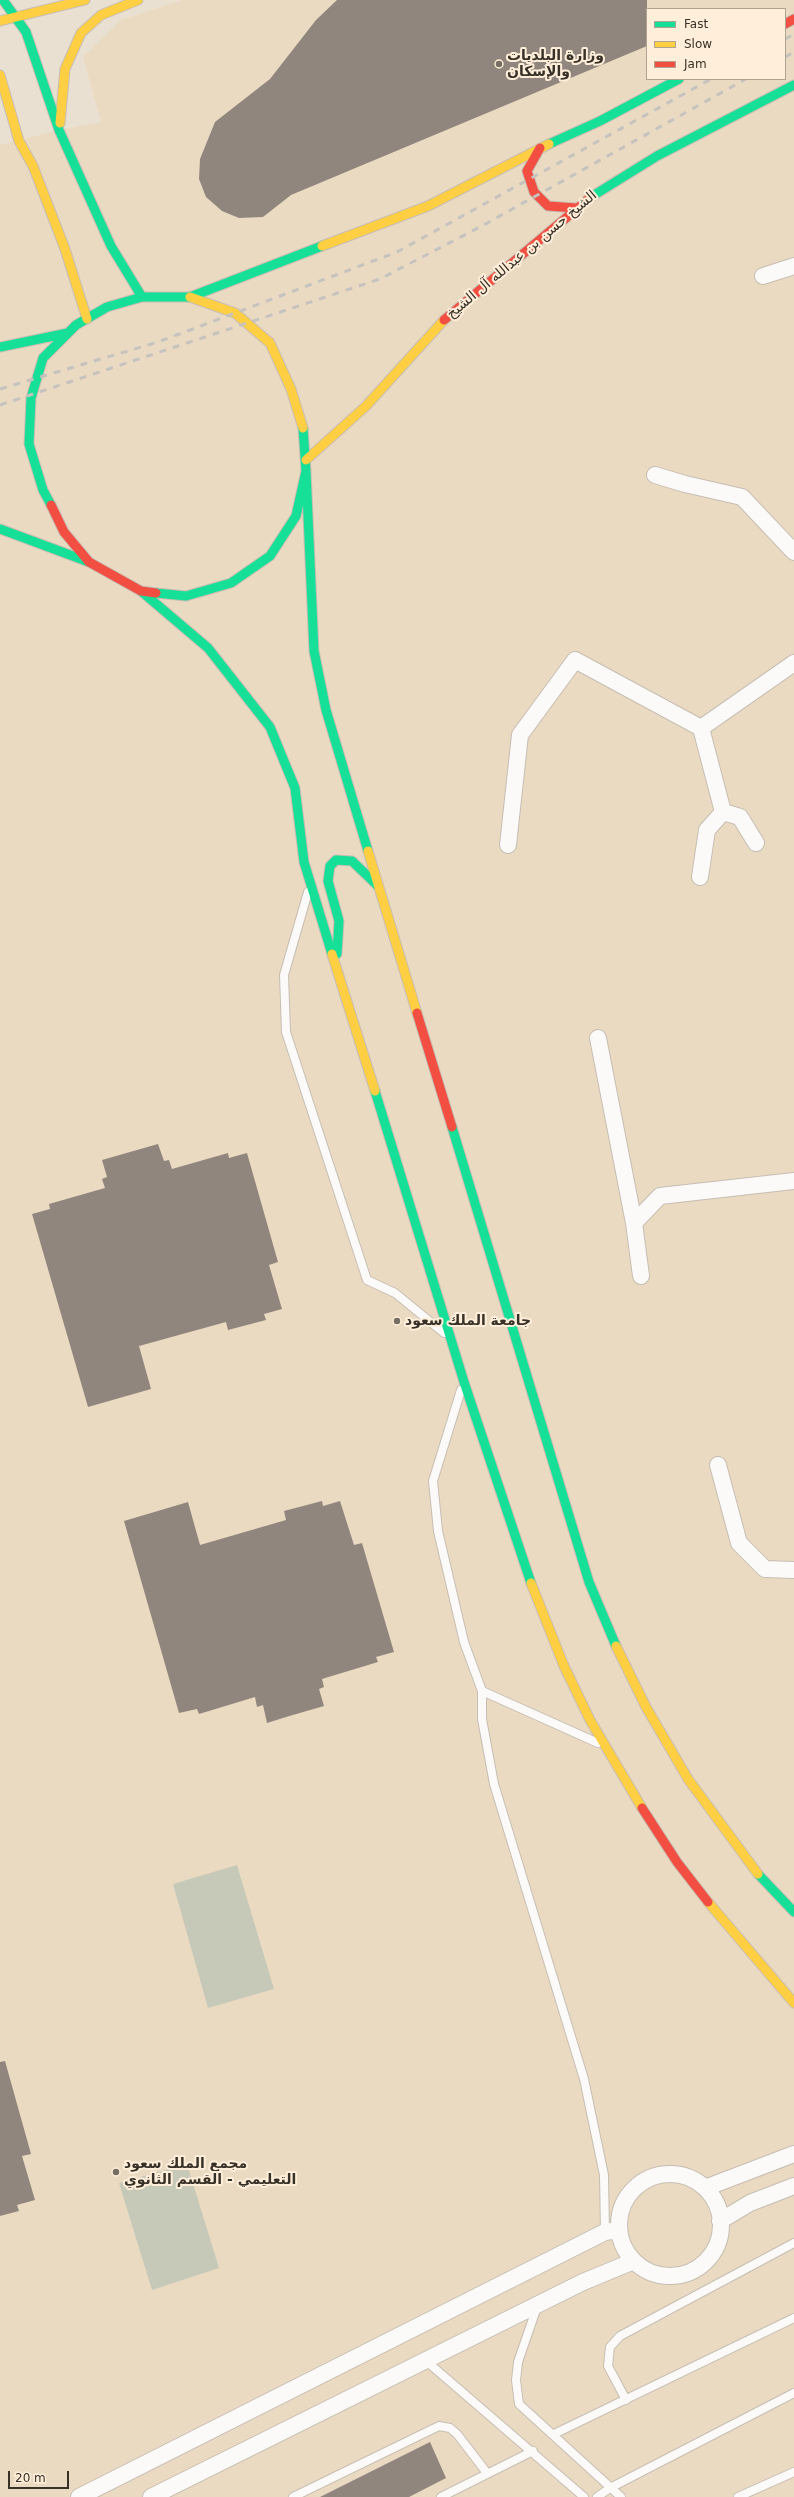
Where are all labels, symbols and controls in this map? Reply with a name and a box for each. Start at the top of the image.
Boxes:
legend [646,8,786,80]
text: Fast [684,17,708,31]
text: Slow [684,37,712,51]
place label: وزارة البلديات والإسكان [507,48,604,80]
text: Jam [684,57,707,71]
marker: وزارة البلديات والإسكان [494,59,504,69]
street label: الشيخ حسن بن عبدالله آل الشيخ [444,187,600,323]
place label: جامعة الملك سعود [405,1313,531,1329]
marker: جامعة الملك سعود [392,1316,402,1326]
place label: مجمع الملك سعود التعليمي - القسم الثانوي [124,2156,296,2188]
marker: مجمع الملك سعود التعليمي - القسم الثانوي [111,2167,121,2177]
scale bar [10,2463,71,2489]
text: 20 m [15,2471,46,2485]

